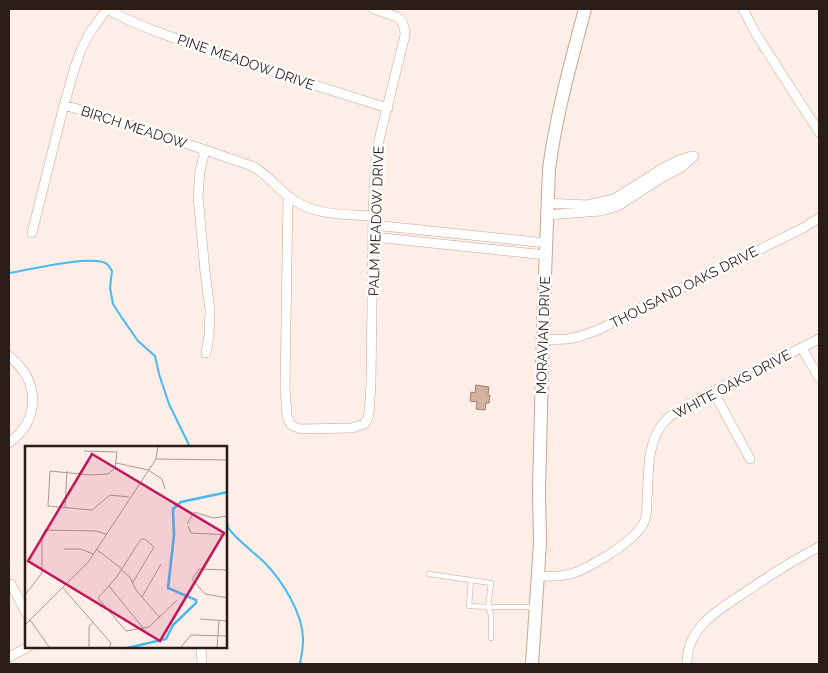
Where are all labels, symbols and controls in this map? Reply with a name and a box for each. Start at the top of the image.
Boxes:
street label: PINE MEADOW DRIVE [175,31,317,93]
street label: BIRCH MEADOW [79,102,189,152]
street label: PALM MEADOW DRIVE [365,146,387,296]
street label: THOUSAND OAKS DRIVE [608,243,760,331]
street label: MORAVIAN DRIVE [533,276,553,394]
street label: WHITE OAKS DRIVE [671,346,793,422]
inset map [25,446,228,648]

